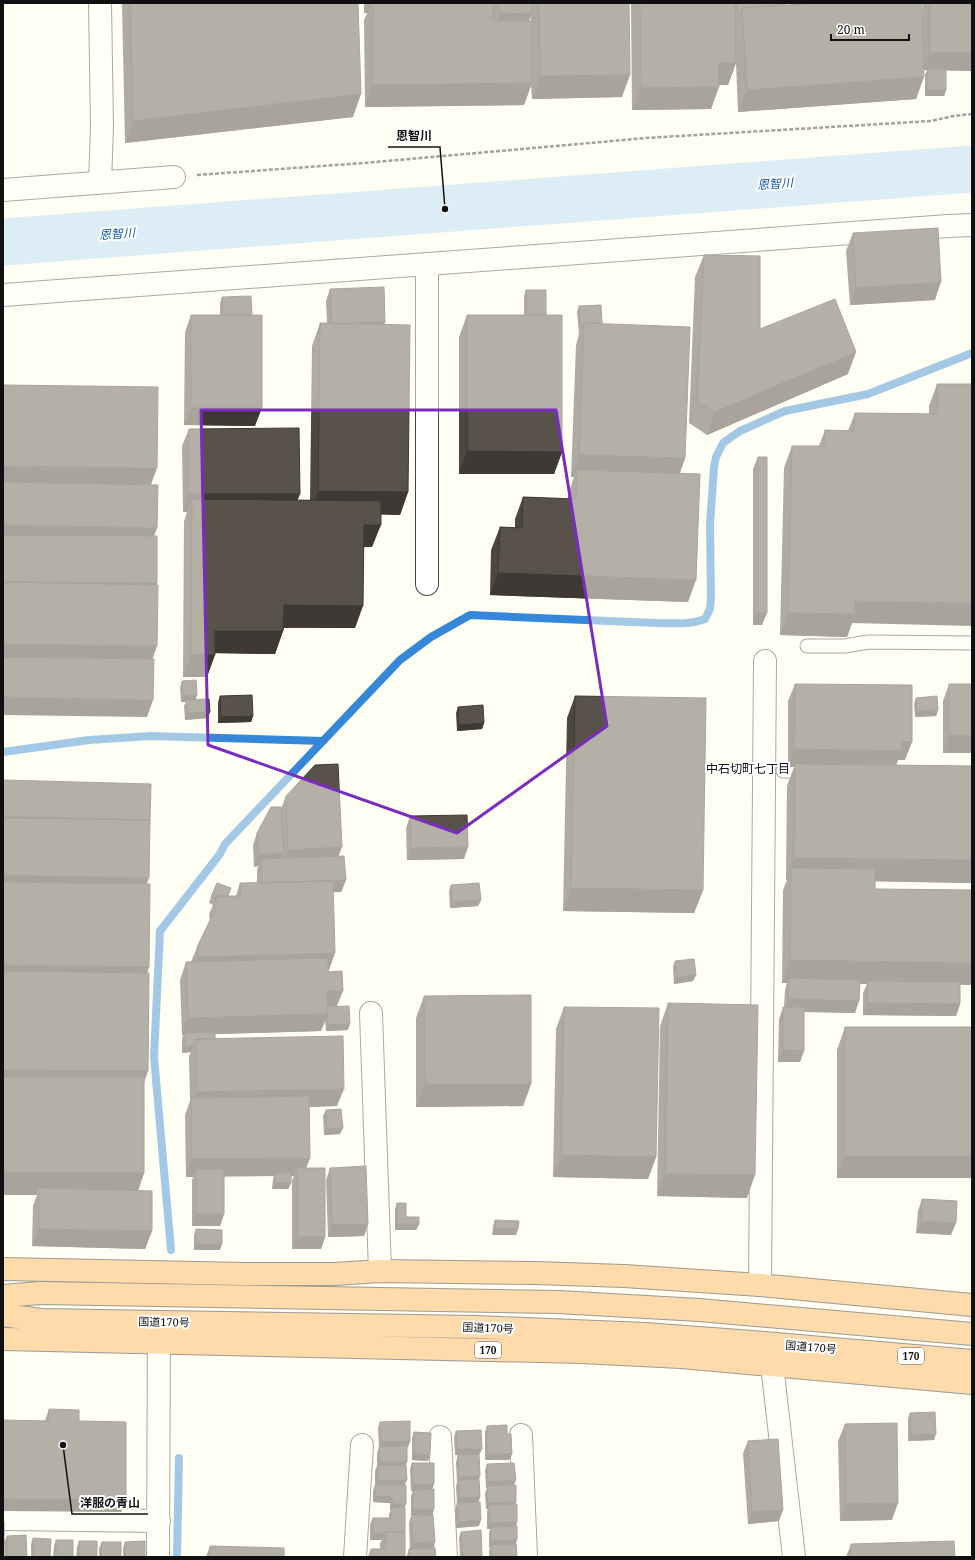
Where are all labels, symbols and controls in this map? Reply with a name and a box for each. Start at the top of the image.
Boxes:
scale bar [831,16,909,42]
text: 20 m [837,21,865,38]
callout: 恩智川 [388,123,440,147]
text: 恩智川 [396,127,432,144]
water label: 恩智川 [756,174,796,193]
water label: 恩智川 [98,224,138,243]
district label: 中石切町七丁目 [706,760,790,777]
street label: 国道170号 [138,1314,190,1329]
street label: 国道170号 [462,1319,514,1336]
street label: 国道170号 [785,1337,837,1356]
road number: 170 [475,1342,501,1358]
road number: 170 [898,1348,924,1364]
callout: 洋服の青山 [72,1490,148,1514]
text: 洋服の青山 [80,1494,140,1511]

